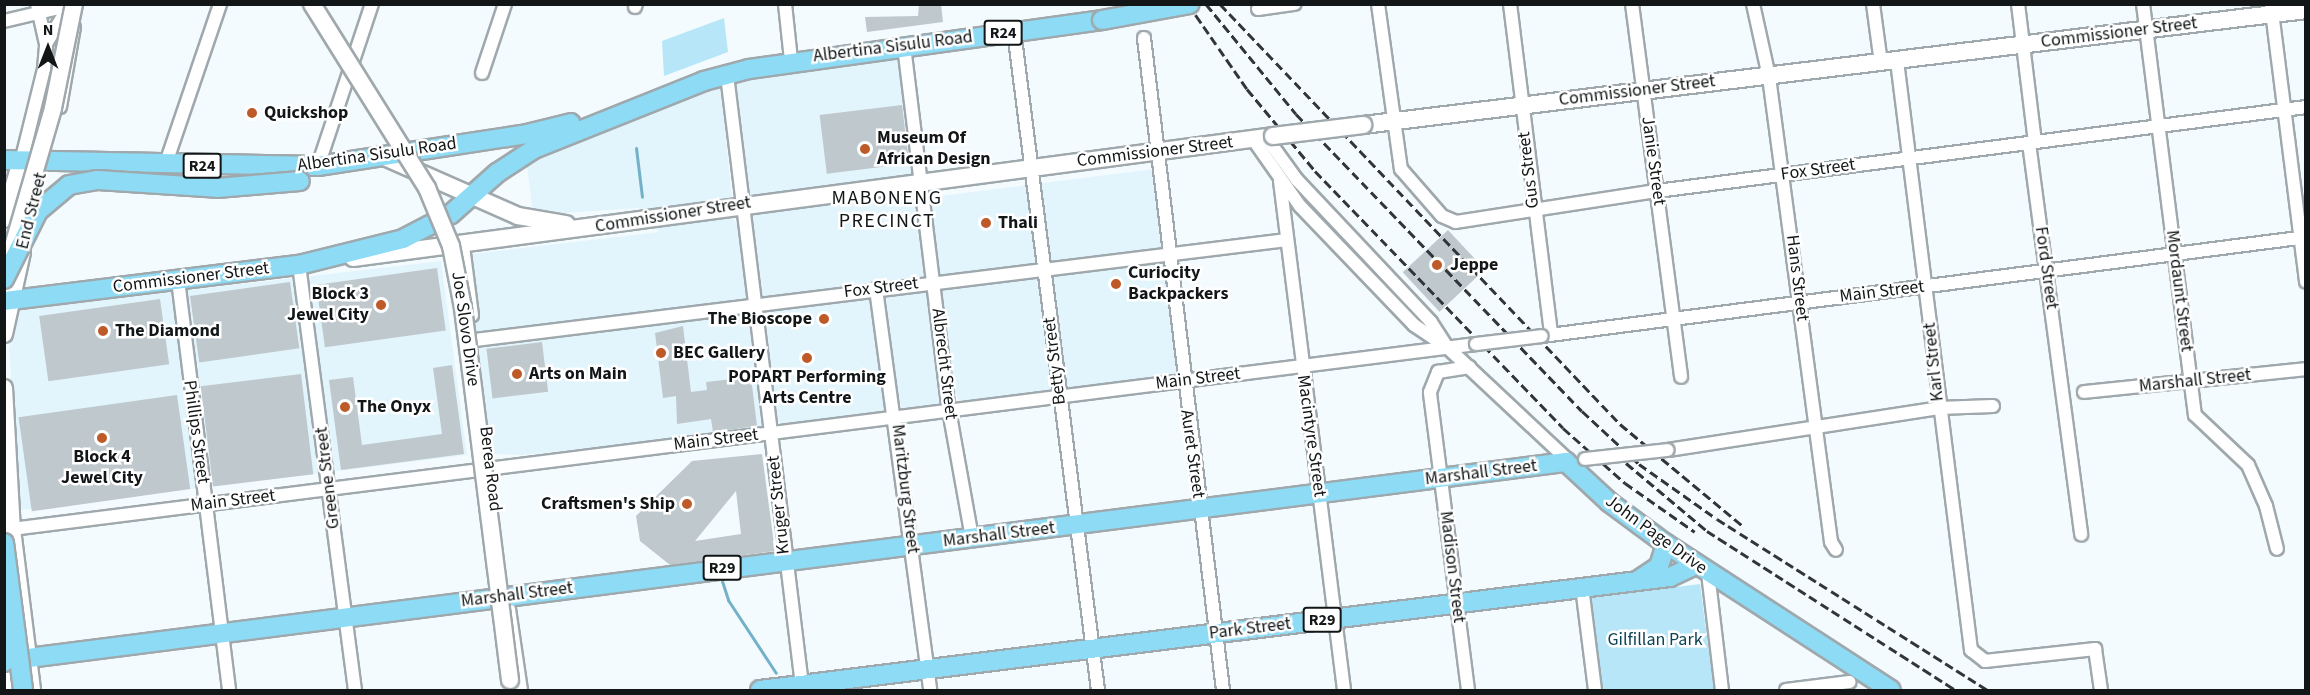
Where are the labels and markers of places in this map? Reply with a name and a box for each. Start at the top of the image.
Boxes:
place label: Quickshop [264,102,348,124]
marker: Quickshop [245,106,259,120]
place label: Museum Of African Design [877,128,991,170]
marker: Museum Of African Design [858,142,872,156]
place label: Thali [998,212,1038,234]
marker: Thali [979,216,993,230]
place label: Jeppe [1450,254,1498,276]
marker: Jeppe [1428,256,1446,274]
place label: Curiocity Backpackers [1128,263,1228,306]
marker: Curiocity Backpackers [1109,277,1123,291]
place label: Block 3 Jewel City [287,284,369,326]
marker: Block 3 Jewel City [374,298,388,312]
place label: The Bioscope [708,308,812,330]
marker: The Bioscope [817,312,831,326]
place label: The Diamond [115,320,220,342]
marker: The Diamond [96,324,110,338]
place label: BEC Gallery [673,342,765,364]
marker: BEC Gallery [654,346,668,360]
marker: POPART Performing Arts Centre [800,351,814,365]
place label: Arts on Main [529,363,627,385]
marker: Arts on Main [510,367,524,381]
place label: POPART Performing Arts Centre [728,367,886,410]
place label: The Onyx [357,396,431,418]
marker: The Onyx [338,400,352,414]
marker: Block 4 Jewel City [95,431,109,445]
place label: Block 4 Jewel City [61,447,143,490]
place label: Craftsmen's Ship [541,493,675,515]
marker: Craftsmen's Ship [680,497,694,511]

